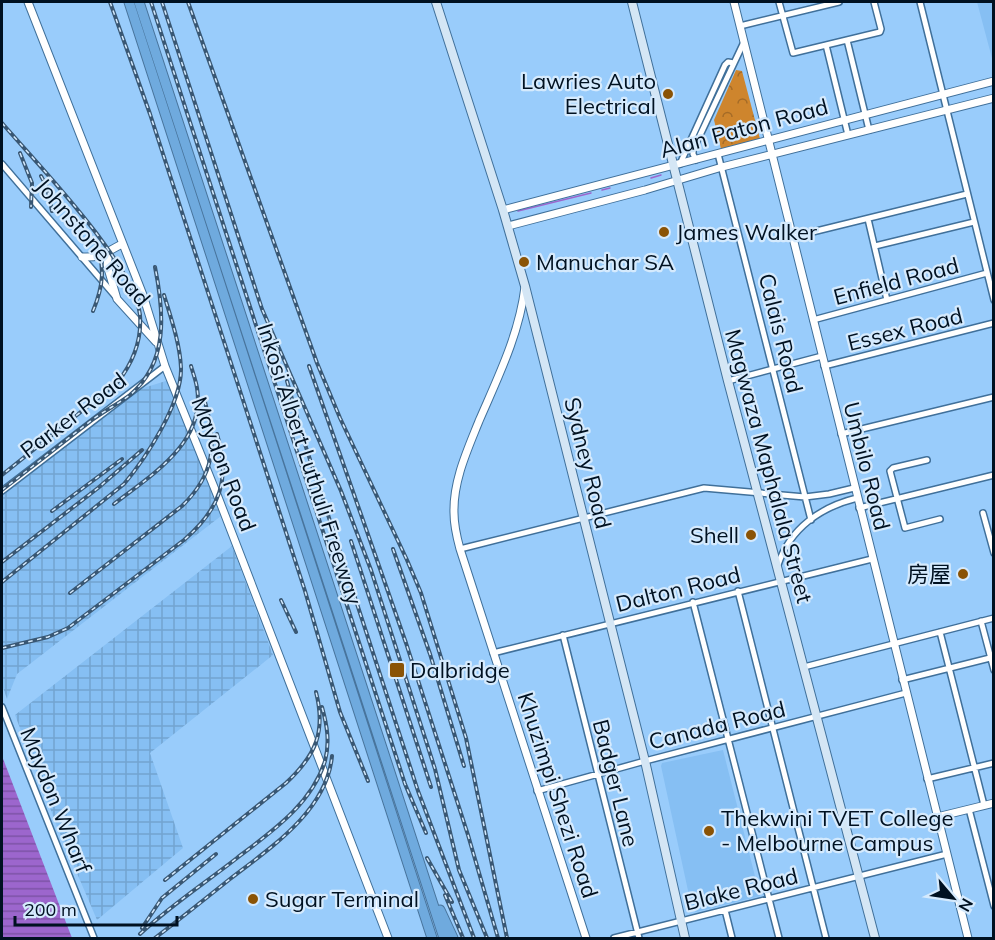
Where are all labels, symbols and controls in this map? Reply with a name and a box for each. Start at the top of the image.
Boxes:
place label: Lawries Auto Electrical [521,67,656,120]
marker: Lawries Auto Electrical [661,87,675,101]
street label: Alan Paton Road [657,92,831,164]
street label: Johnstone Road [30,172,156,312]
place label: James Walker [676,218,817,246]
marker: James Walker [657,225,671,239]
place label: Manuchar SA [536,248,674,276]
street label: Enfield Road [830,251,962,311]
marker: Manuchar SA [517,255,531,269]
street label: Calais Road [753,270,809,396]
street label: Essex Road [844,301,966,357]
street label: Inkosi Albert Luthuli Freeway [251,320,369,608]
street label: Magwaza Maphalala Street [719,326,819,606]
street label: Parker Road [14,366,132,464]
street label: Maydon Road [186,393,262,535]
street label: Sydney Road [558,394,618,532]
street label: Umbilo Road [838,399,896,533]
place label: Shell [690,521,739,549]
marker: Shell [744,528,758,542]
street label: Dalton Road [613,560,743,618]
place label: 房屋 [907,560,951,588]
marker: 房屋 [956,567,970,581]
place label: Dalbridge [410,656,510,684]
marker: Dalbridge [388,661,406,679]
street label: Khuzimpi Shezi Road [512,689,604,901]
street label: Canada Road [646,694,788,756]
street label: Badger Lane [587,716,645,850]
street label: Maydon Wharf [14,723,98,877]
place label: Thekwini TVET College - Melbourne Campus [721,804,953,857]
marker: Thekwini TVET College - Melbourne Campus [702,824,716,838]
street label: Blake Road [681,861,801,917]
north arrow [923,868,983,928]
place label: Sugar Terminal [265,885,419,913]
scale bar [15,889,177,927]
marker: Sugar Terminal [246,892,260,906]
text: N [954,895,978,915]
text: 200 m [24,898,77,921]

